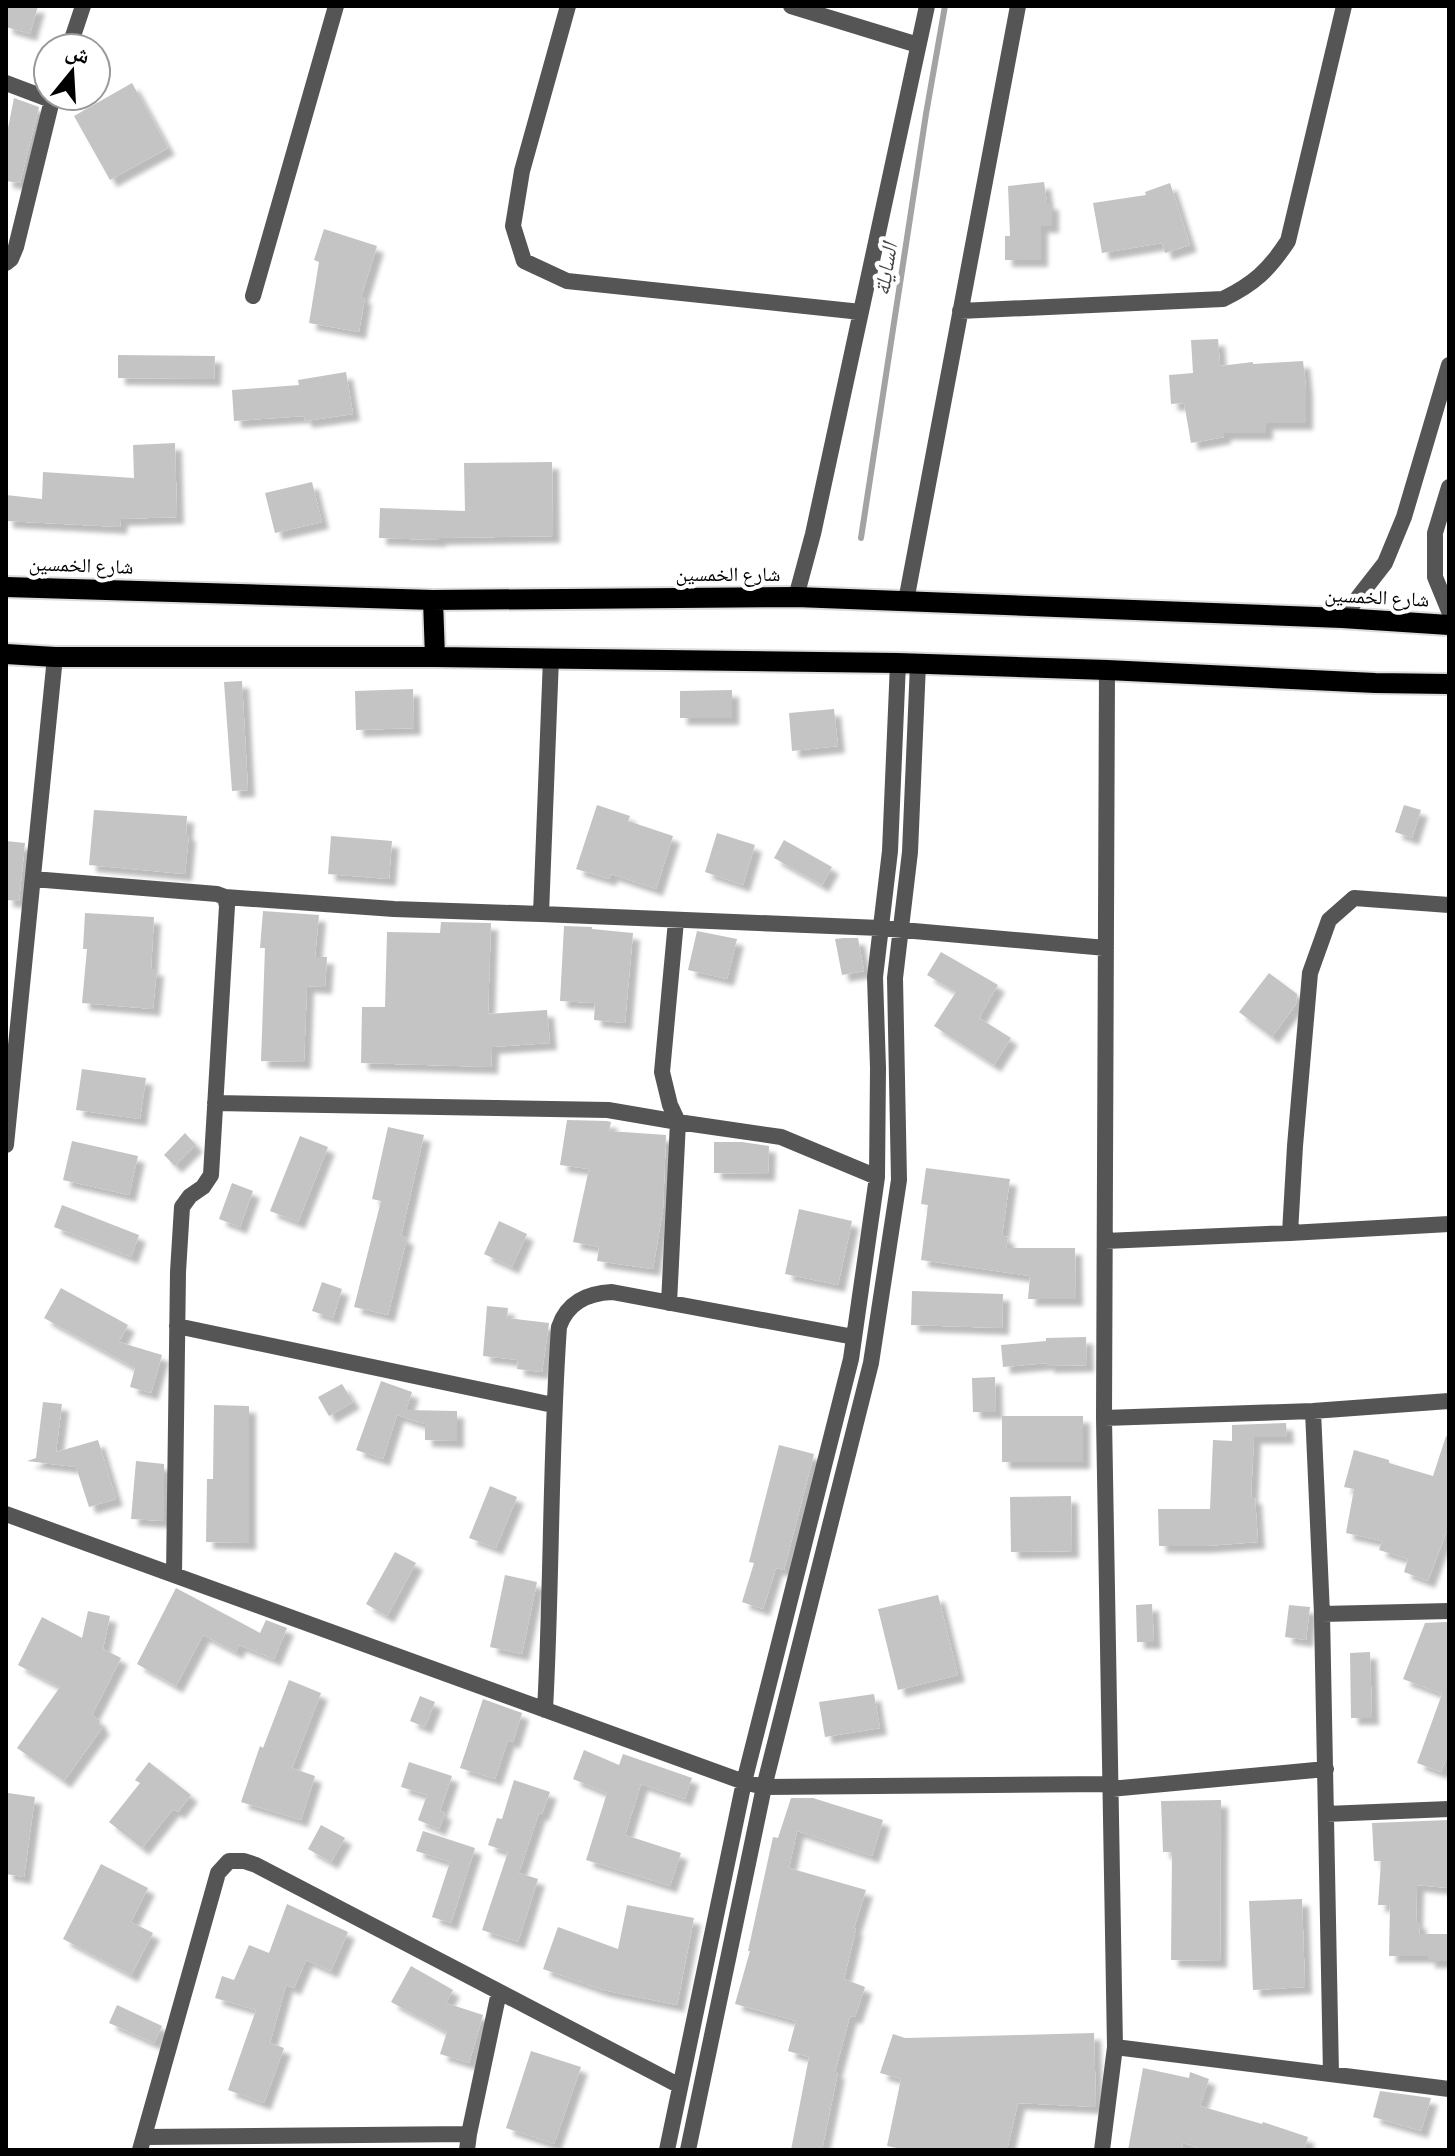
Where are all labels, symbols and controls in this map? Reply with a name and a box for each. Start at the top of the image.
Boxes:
north arrow [32,32,112,112]
text: ش [62,35,94,71]
water label: السايلة [866,239,904,297]
street label: شارع الخمسين [28,549,134,580]
street label: شارع الخمسين [676,560,780,587]
street label: شارع الخمسين [1324,580,1430,613]

